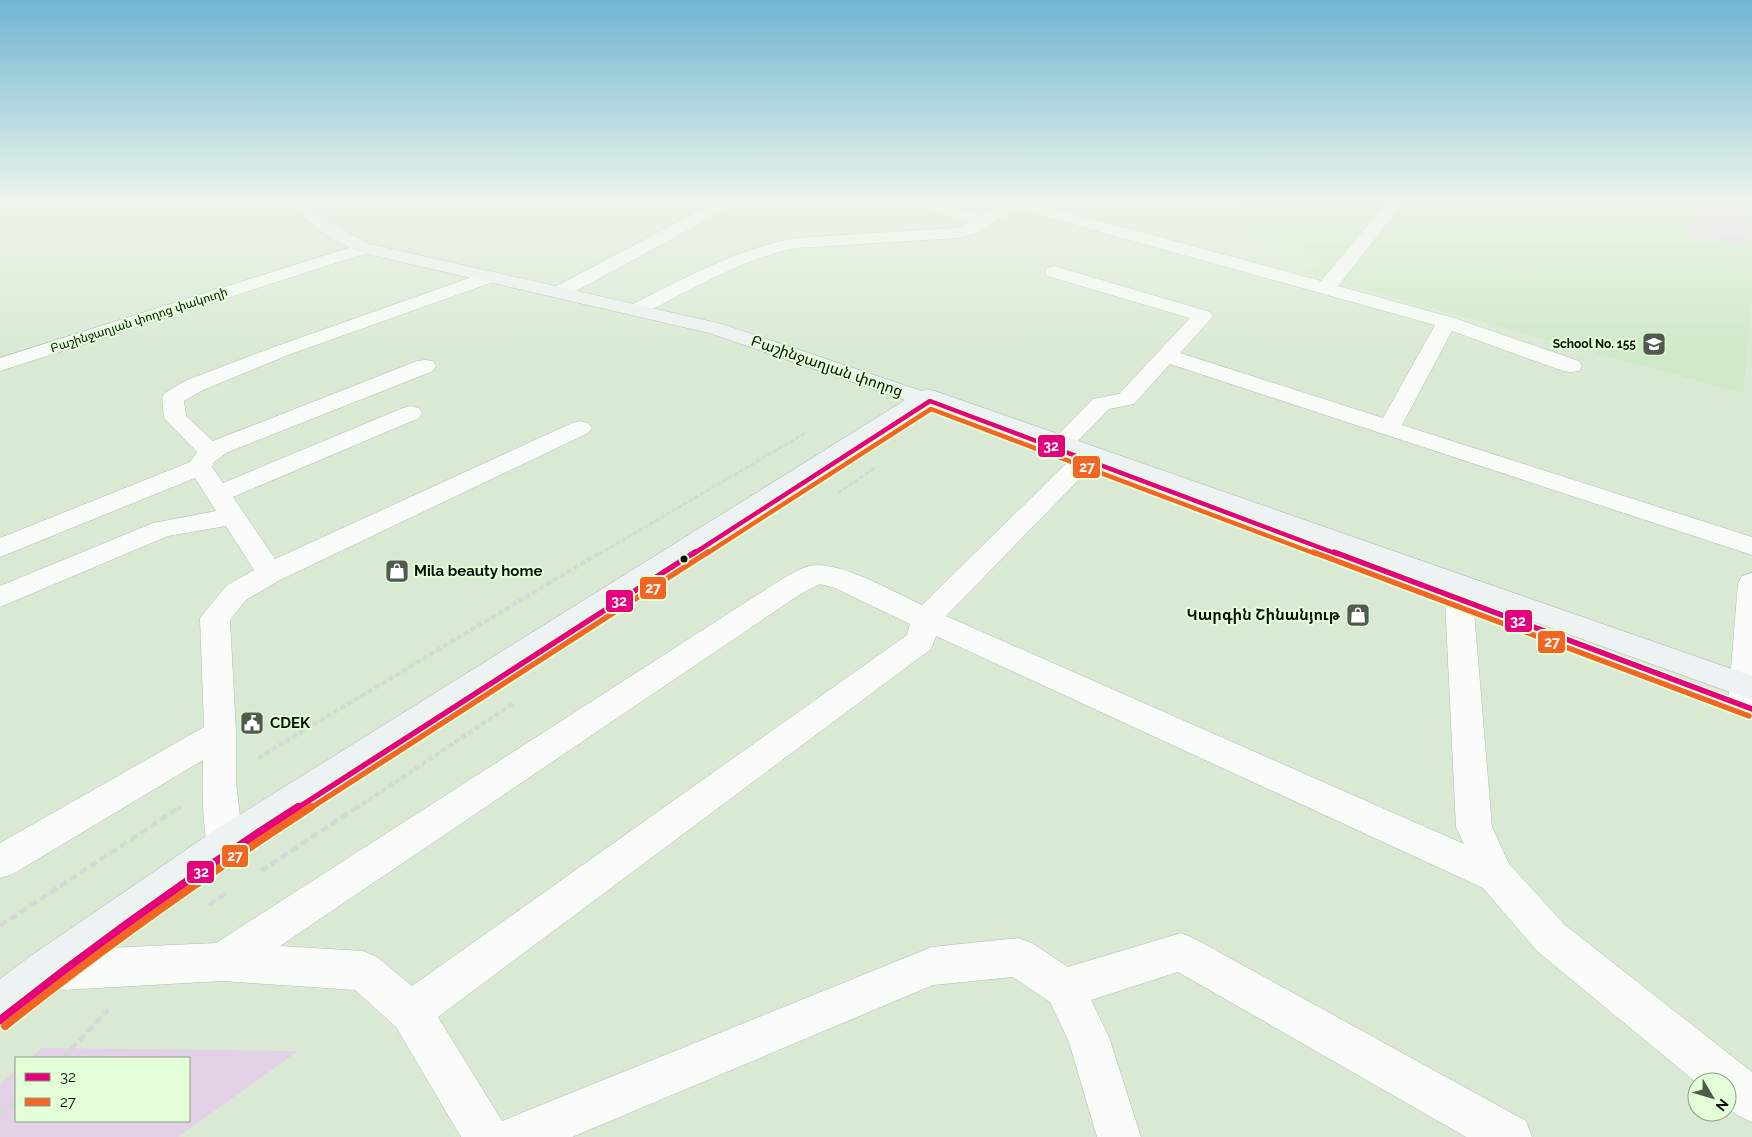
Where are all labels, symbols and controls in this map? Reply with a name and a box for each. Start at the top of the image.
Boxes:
street label: Բաշինջաղյան փողոց փակուղի [49,285,229,355]
school or university icon: School No. 155 [1641,331,1667,357]
street label: Բաշինջաղյան փողոց [749,332,905,400]
place label: School No. 155 [1553,337,1636,351]
line badge: 32 [1037,434,1066,458]
text: 32 [1043,438,1059,454]
line badge: 27 [1072,455,1101,479]
text: 27 [1079,459,1095,475]
unlabelled marker [679,554,689,564]
shop icon: Mila beauty home [384,558,410,584]
place label: Mila beauty home [414,562,542,580]
line badge: 27 [639,576,667,600]
text: 27 [645,580,661,596]
line badge: 32 [605,589,634,613]
text: 32 [611,593,627,609]
shop icon: Կարգին Շինանյութ [1345,602,1371,628]
place label: Կարգին Շինանյութ [1187,606,1341,624]
line badge: 32 [1504,609,1533,633]
text: 32 [1510,613,1526,629]
line badge: 27 [1537,630,1566,654]
text: 27 [1544,634,1560,650]
public building icon: CDEK [239,710,265,736]
place label: CDEK [270,714,311,732]
line badge: 27 [221,844,249,868]
text: 27 [227,848,243,864]
line badge: 32 [186,860,215,884]
text: 32 [193,864,209,880]
legend [15,1057,190,1122]
text: 32 [60,1068,76,1086]
north arrow [1687,1072,1737,1122]
text: 27 [60,1093,76,1111]
text: N [1713,1096,1732,1114]

